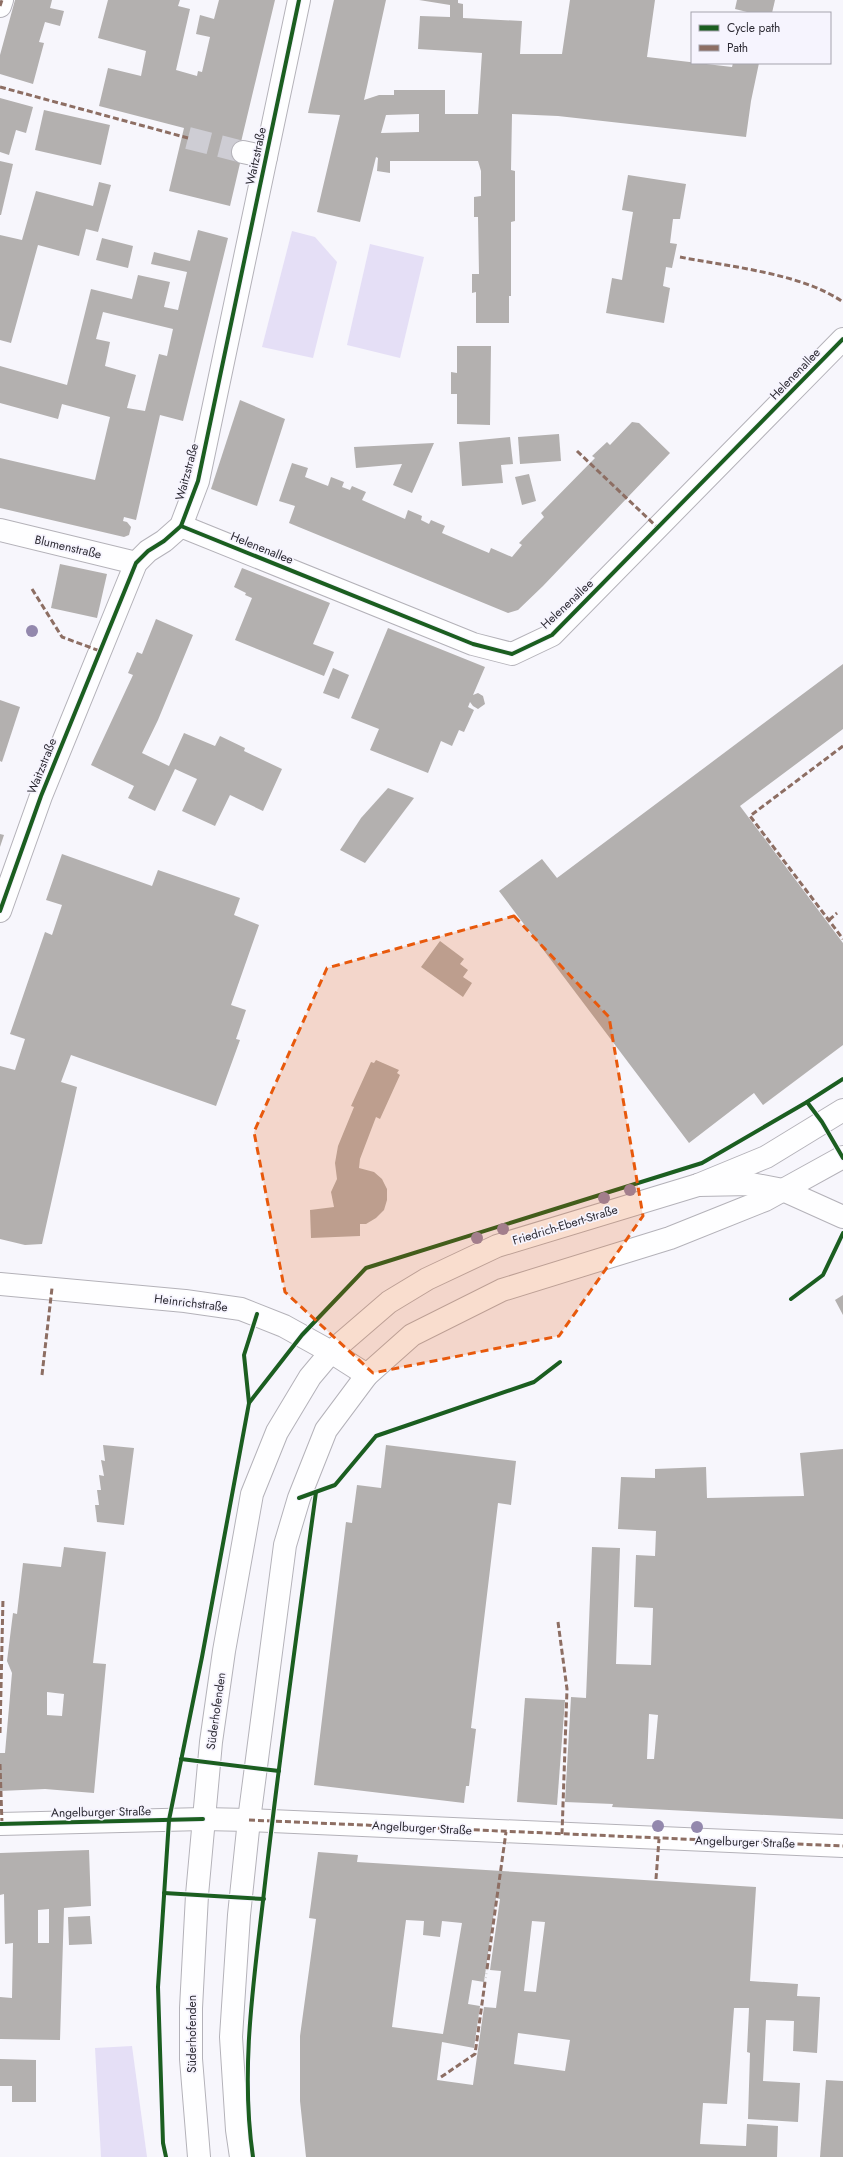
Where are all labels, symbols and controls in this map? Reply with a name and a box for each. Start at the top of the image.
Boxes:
legend [691,12,831,64]
text: Cycle path [727,19,780,37]
text: Path [727,39,748,57]
street label: Waitzstraße [241,125,271,187]
street label: Helenenallee [766,344,824,404]
street label: Waitzstraße [171,441,203,503]
street label: Helenenallee [228,527,296,569]
street label: Blumenstraße [33,531,103,563]
street label: Helenenallee [537,575,597,633]
street label: Waitzstraße [23,735,61,797]
street label: Friedrich-Ebert-Straße [510,1200,620,1250]
street label: Heinrichstraße [153,1290,229,1316]
street label: Süderhofenden [202,1671,230,1751]
street label: Angelburger Straße [51,1802,151,1822]
street label: Angelburger Straße [372,1816,472,1840]
street label: Angelburger Straße [695,1831,795,1853]
street label: Süderhofenden [183,1995,201,2073]

